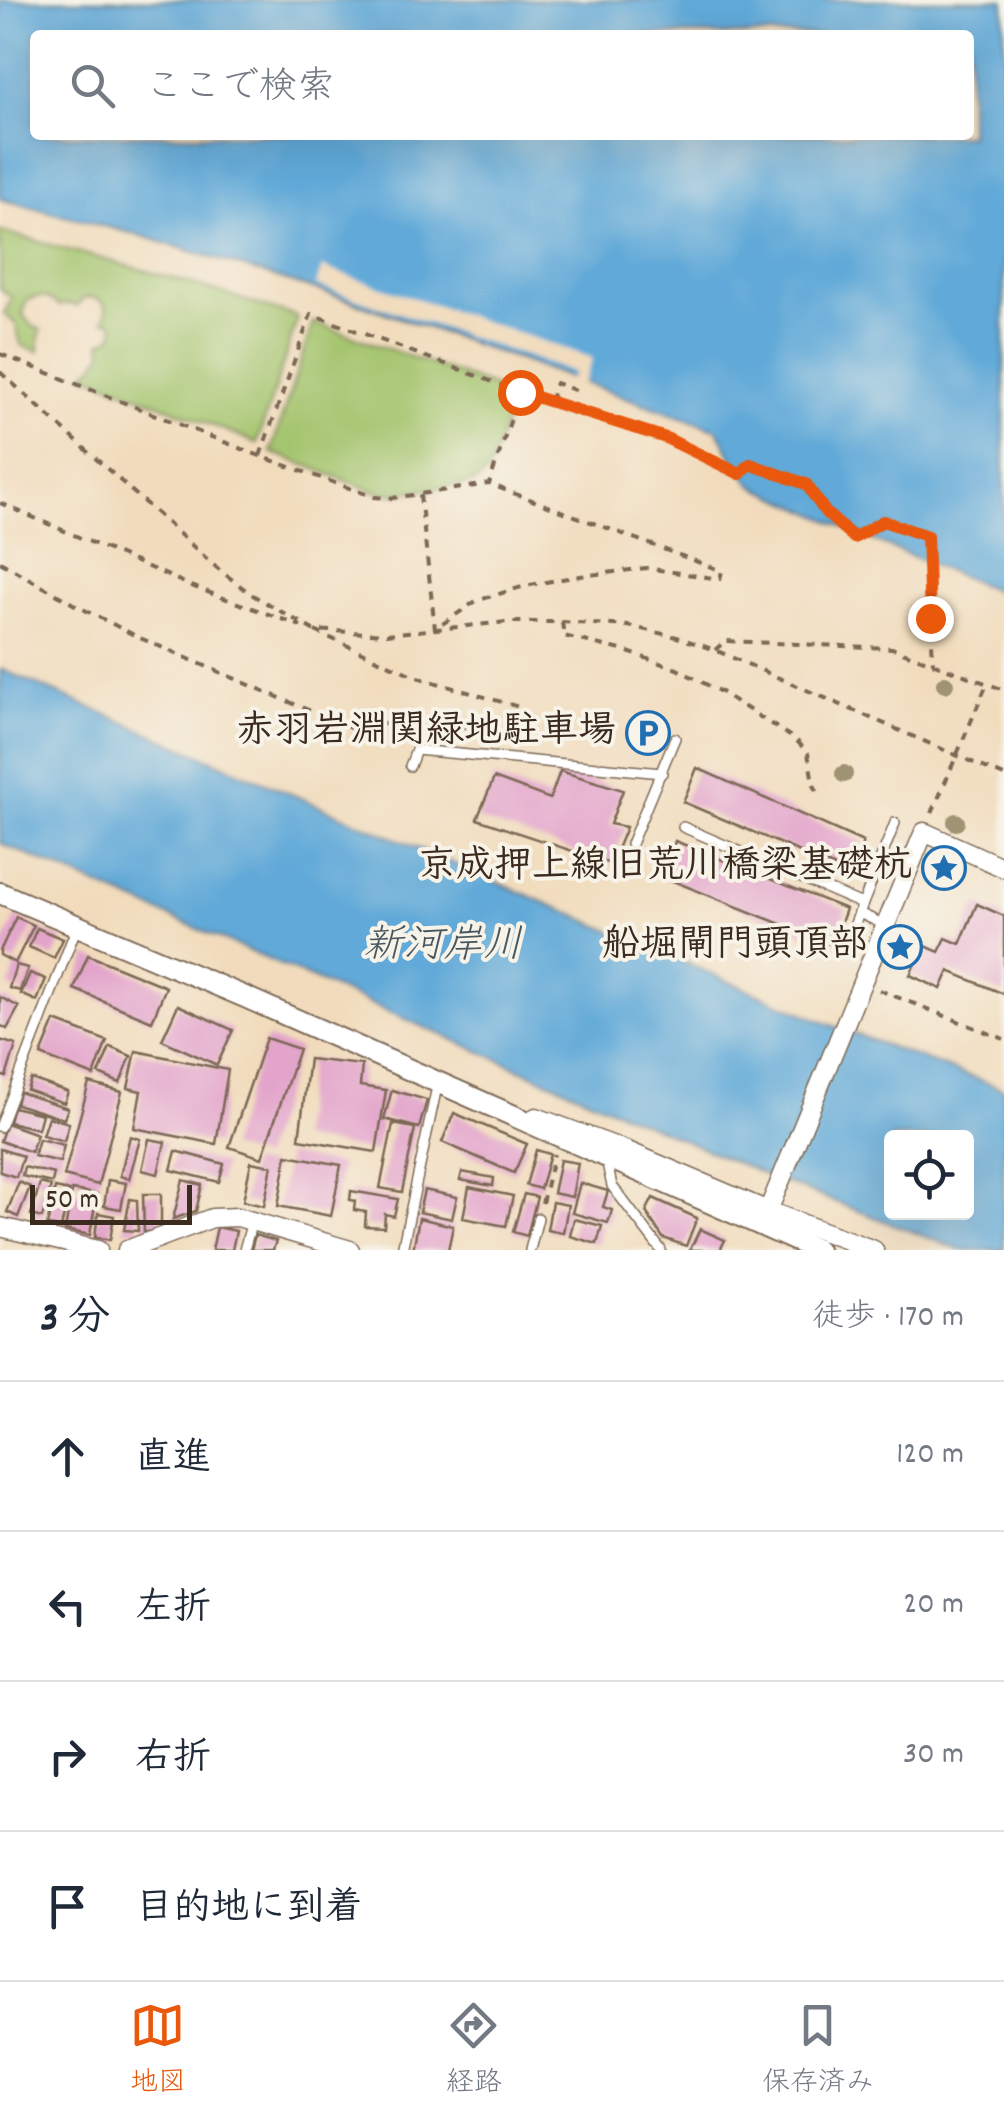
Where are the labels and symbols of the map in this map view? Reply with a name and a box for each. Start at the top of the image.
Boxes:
route start [498,370,544,416]
route end [908,596,954,642]
place label: 赤羽岩淵関緑地駐車場 [236,706,616,761]
parking icon: 赤羽岩淵関緑地駐車場 [625,710,671,756]
place label: 京成押上線旧荒川橋梁基礎杭 [418,841,912,896]
place icon: 京成押上線旧荒川橋梁基礎杭 [921,845,967,891]
water label: 新河岸川 [363,920,523,977]
place label: 船堀閘門頭頂部 [602,920,868,975]
place icon: 船堀閘門頭頂部 [877,924,923,970]
scale bar [30,1180,192,1224]

